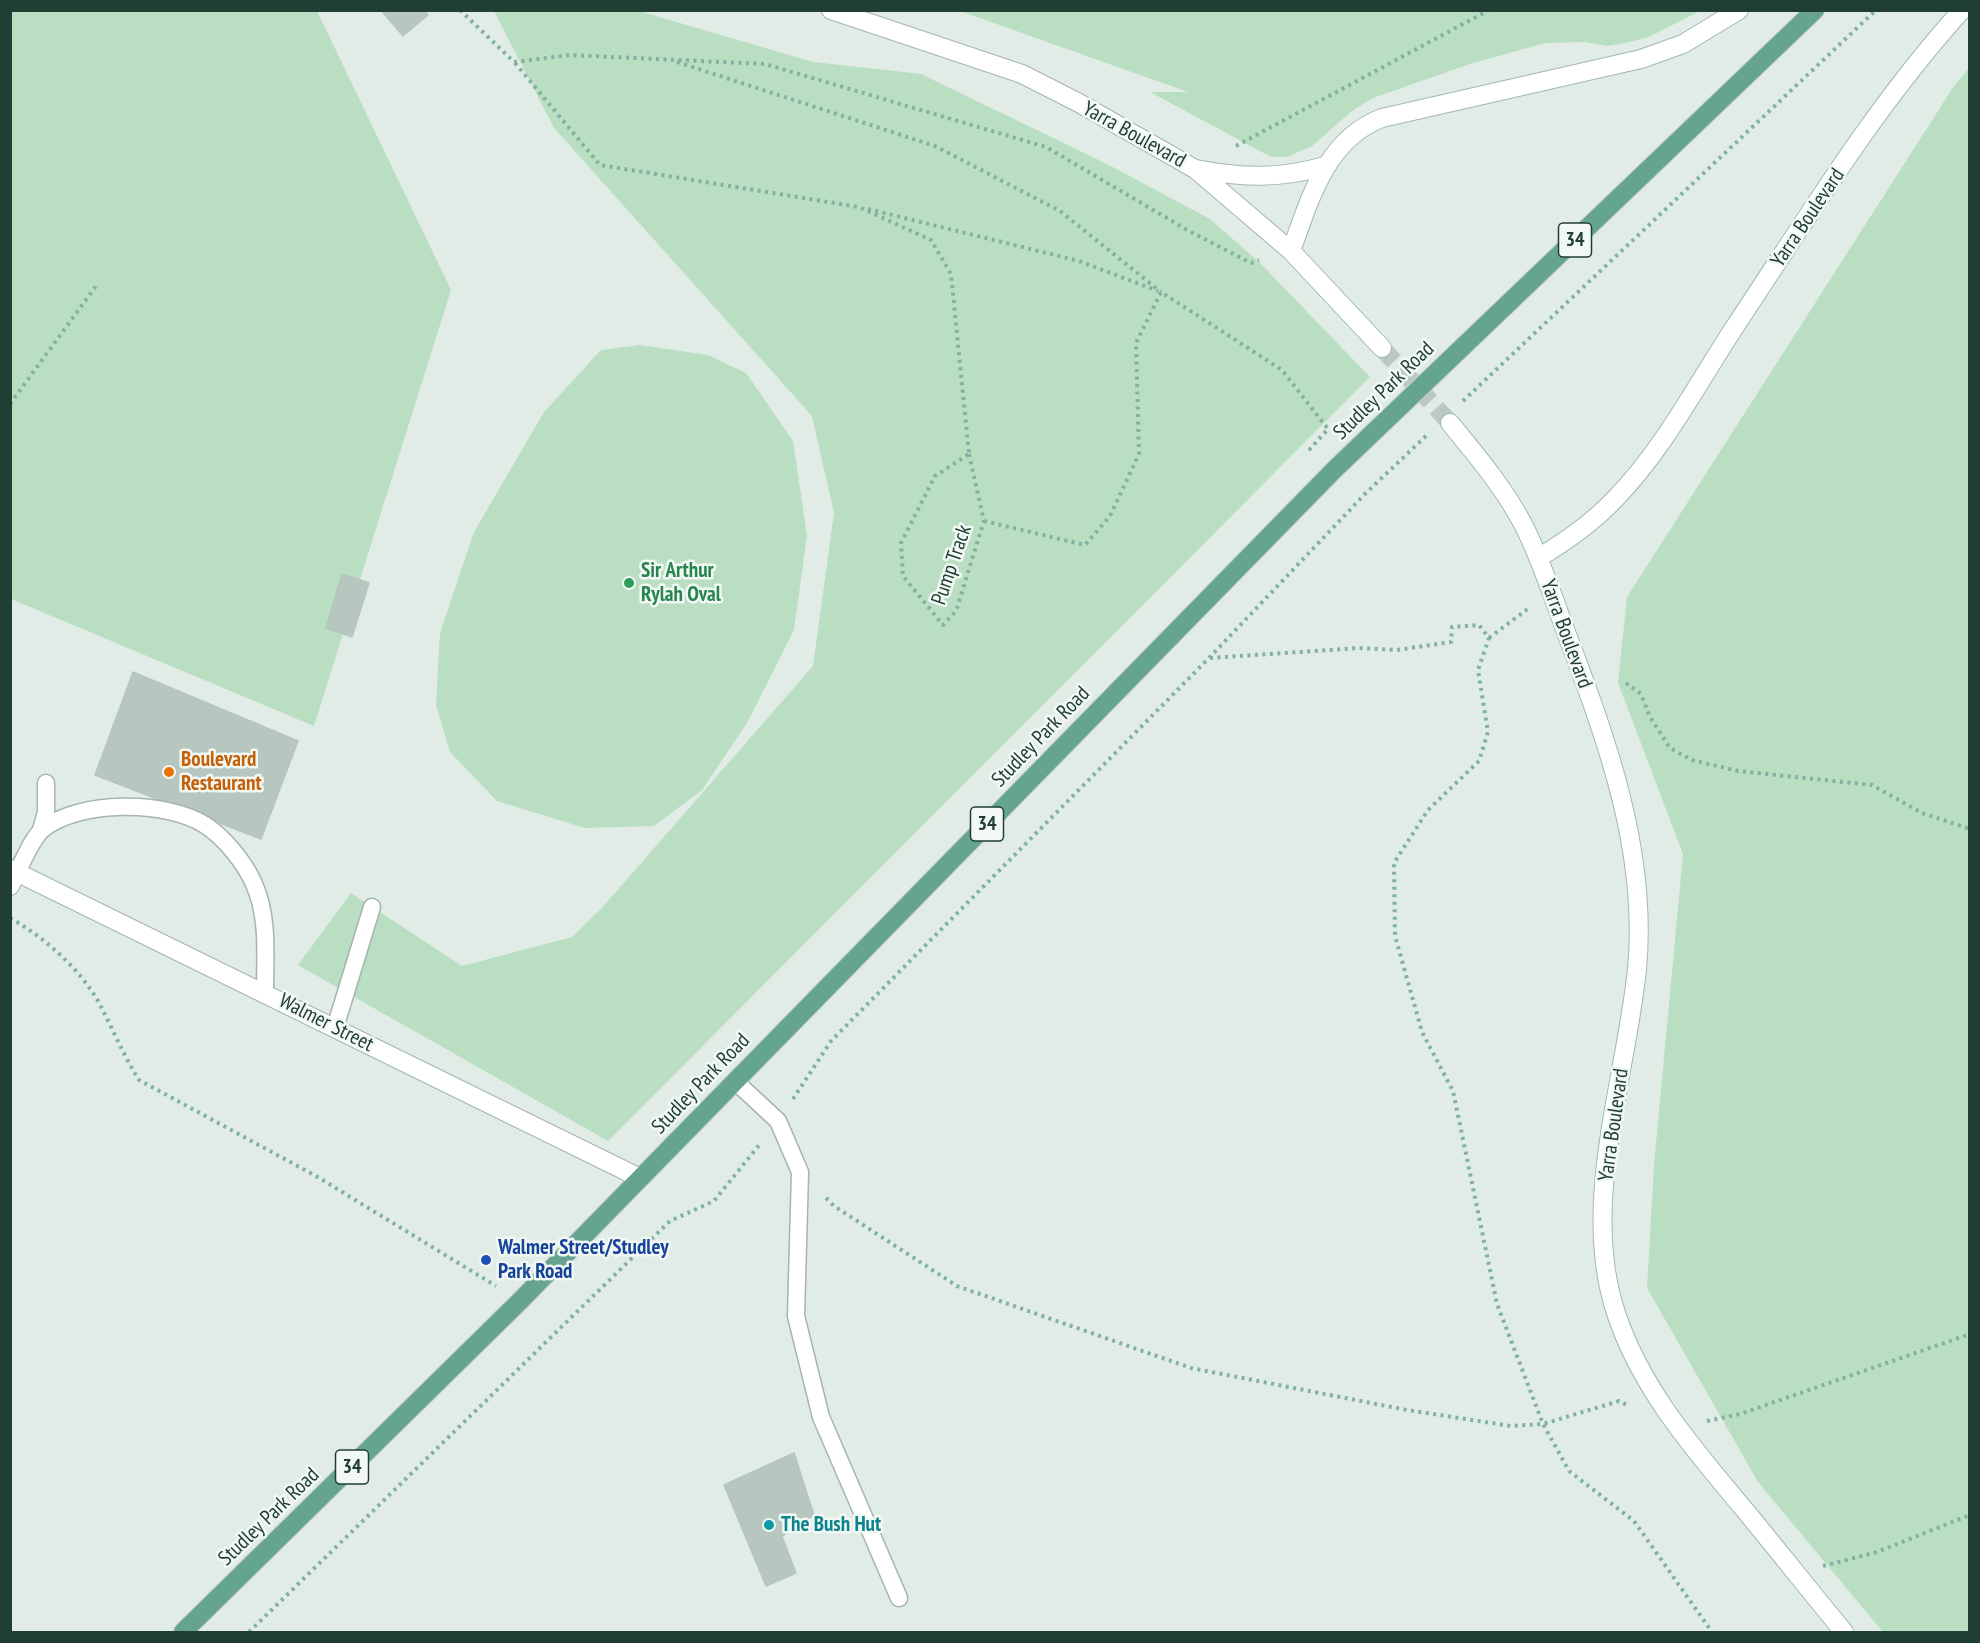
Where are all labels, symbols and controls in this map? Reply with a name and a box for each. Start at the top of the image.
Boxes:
street label: Yarra Boulevard [1078,96,1190,174]
street label: Yarra Boulevard [1766,164,1850,272]
road number: 34 [1558,223,1592,257]
street label: Studley Park Road [1328,337,1440,445]
street label: Pump Track [927,522,977,608]
place label: Sir Arthur Rylah Oval [641,558,721,608]
marker: Sir Arthur Rylah Oval [622,576,636,590]
street label: Yarra Boulevard [1535,576,1597,692]
street label: Studley Park Road [987,681,1095,793]
place label: Boulevard Restaurant [181,747,262,797]
marker: Boulevard Restaurant [162,765,176,779]
road number: 34 [970,807,1004,841]
street label: Walmer Street [275,988,377,1058]
street label: Studley Park Road [647,1028,755,1140]
street label: Yarra Boulevard [1594,1067,1634,1183]
place label: Walmer Street/Studley Park Road [498,1235,669,1285]
marker: Walmer Street/Studley Park Road [479,1253,493,1267]
road number: 34 [336,1450,368,1484]
street label: Studley Park Road [213,1463,325,1571]
place label: The Bush Hut [781,1512,881,1538]
marker: The Bush Hut [762,1518,776,1532]

